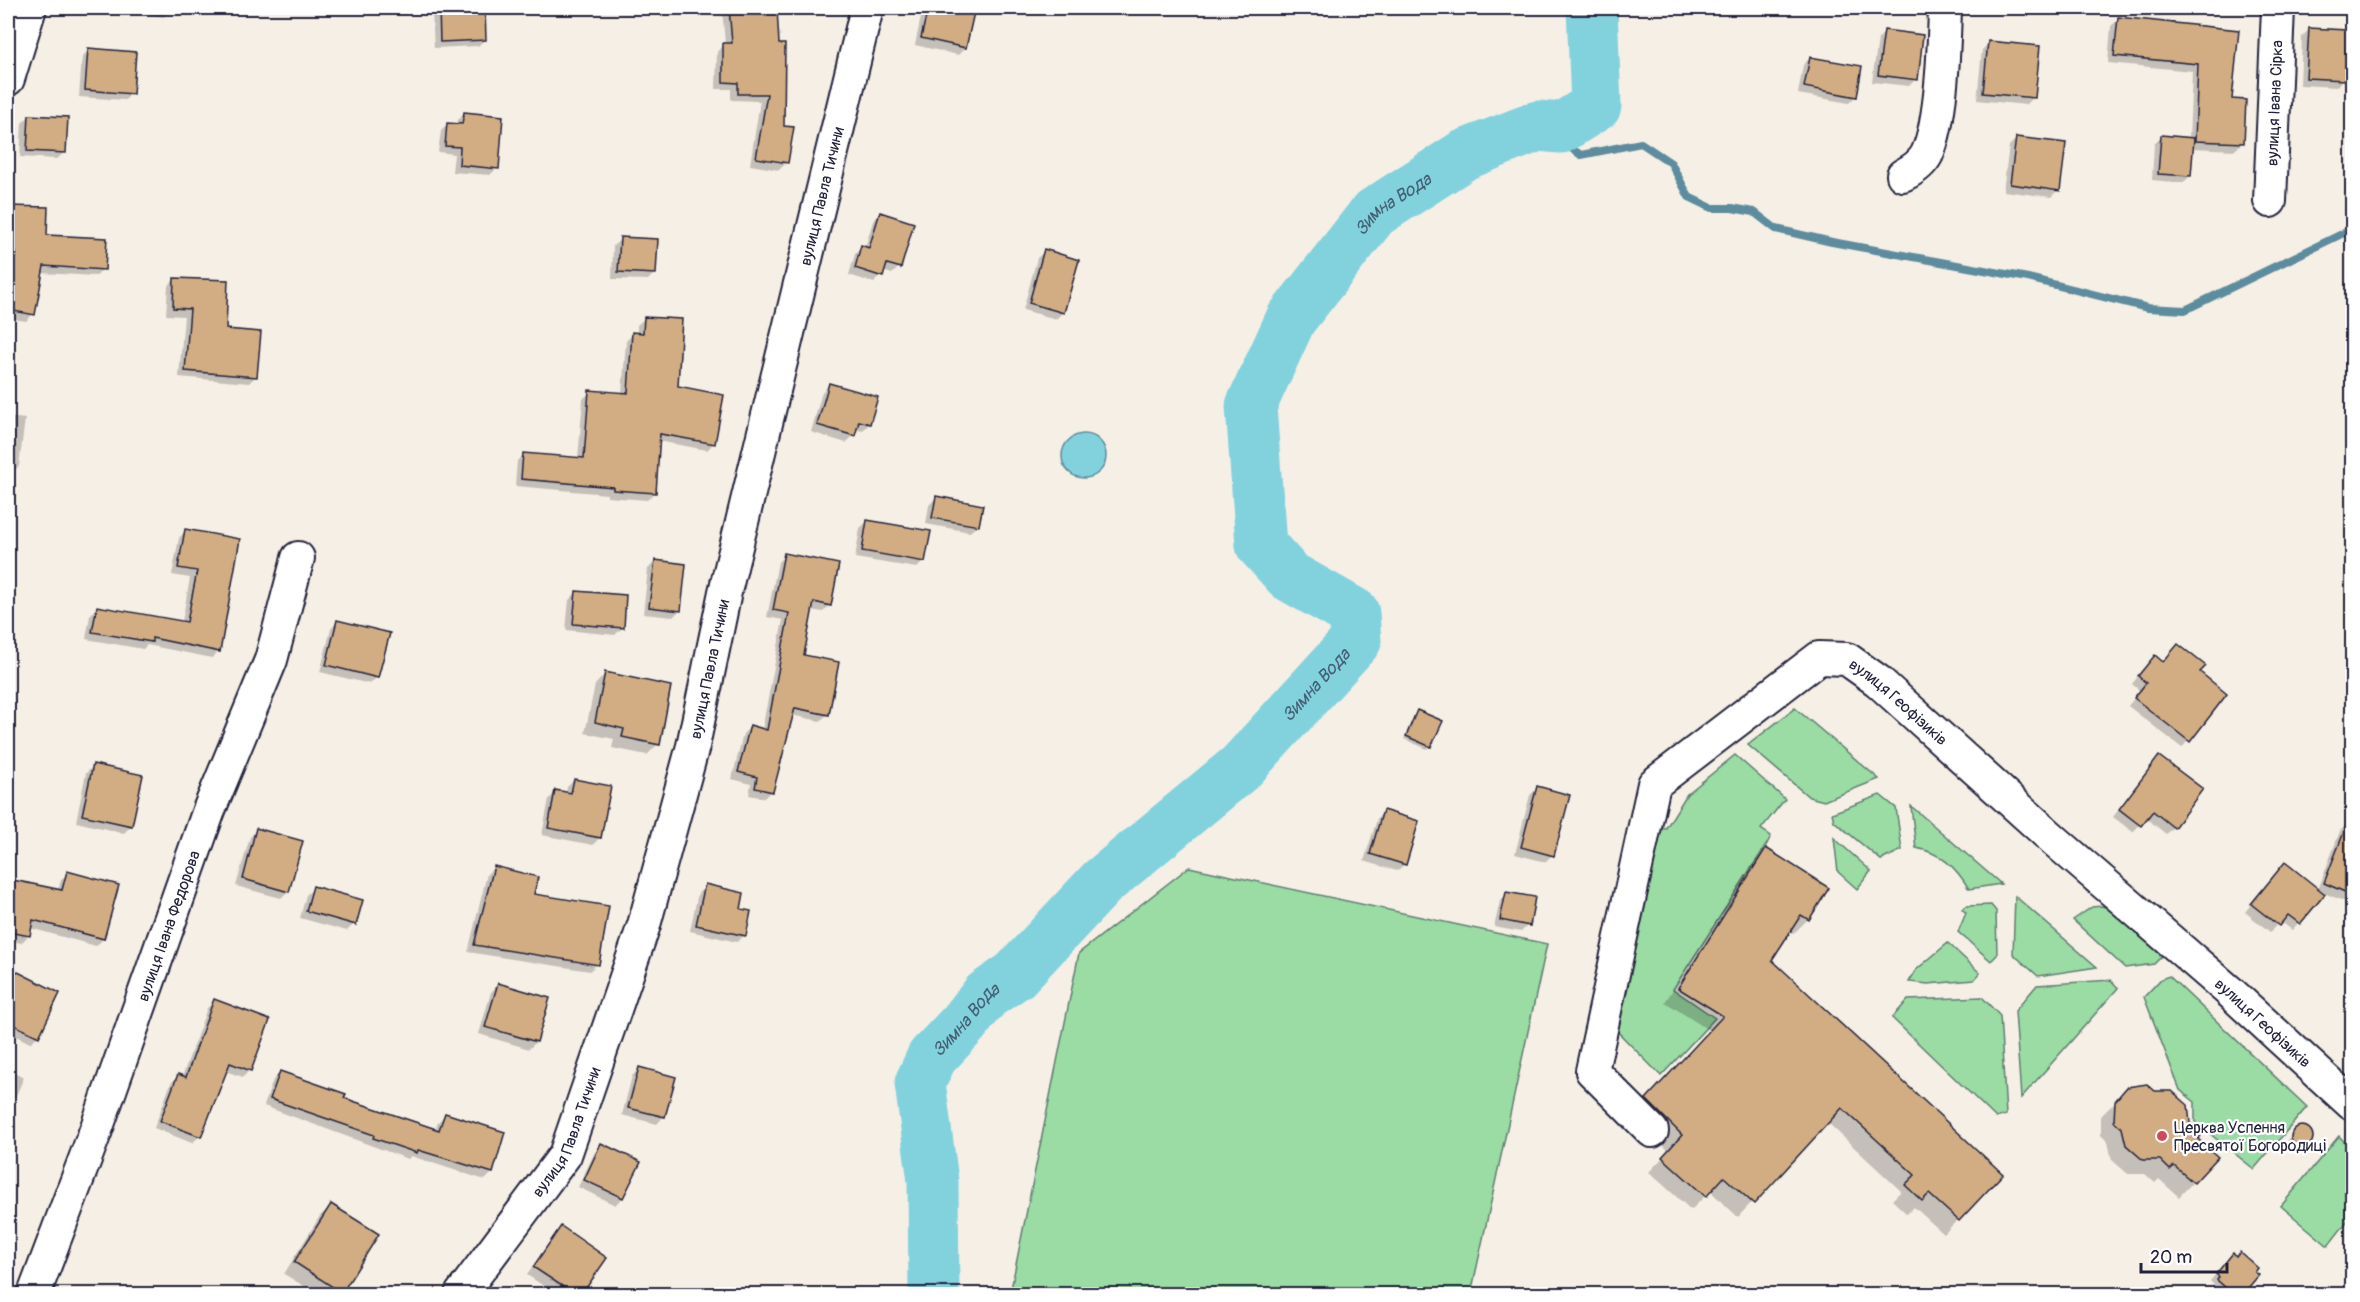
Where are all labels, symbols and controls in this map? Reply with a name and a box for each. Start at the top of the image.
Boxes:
street label: вулиця Івана Сірка [2262,40,2288,167]
street label: вулиця Павла Тичини [796,125,849,268]
water label: Зимна Вода [1350,167,1437,240]
street label: вулиця Павла Тичини [686,598,734,741]
water label: Зимна Вода [1277,643,1357,727]
street label: вулиця Геофізиків [1845,655,1951,750]
street label: вулиця Івана Федорова [133,848,205,1004]
street label: вулиця Геофізиків [2210,974,2315,1072]
water label: Зимна Вода [927,977,1005,1062]
street label: вулиця Павла Тичини [528,1065,605,1201]
place label: Церква Успення Пресвятої Богородиці [2174,1118,2326,1156]
marker: Церква Успення Пресвятої Богородиці [2155,1129,2169,1143]
scale bar [2141,1236,2226,1274]
text: 20 m [2150,1246,2192,1269]

